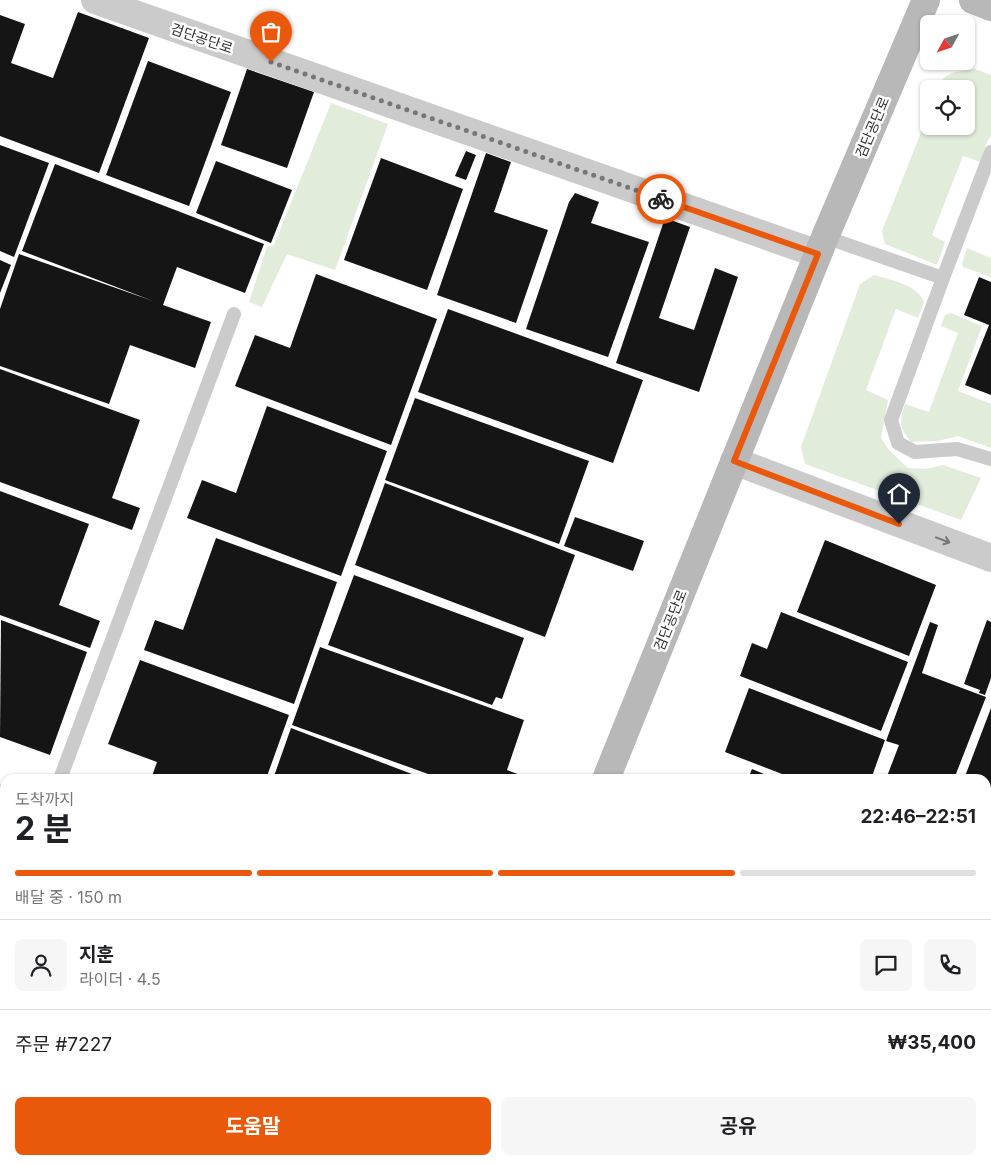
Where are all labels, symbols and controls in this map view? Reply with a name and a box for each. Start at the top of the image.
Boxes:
pin [250,11,292,62]
north arrow [920,15,975,70]
map controls [920,15,975,135]
icon: bag [257,18,285,46]
street label: 검단공단로 [169,19,235,57]
button: locate [920,80,975,135]
street label: 검단공단로 [852,94,892,160]
courier [636,174,686,224]
icon: bike [647,185,675,213]
pin [878,473,920,524]
icon: home [885,480,913,508]
one-way arrow [936,537,951,546]
street label: 검단공단로 [650,587,690,653]
text: 도착까지 [15,789,74,809]
text: 22:46–22:51 [860,805,976,828]
text: 2 분 [15,809,72,848]
text: 배달 중 · 150 m [15,887,122,907]
button: person [15,939,67,991]
button: chat [860,939,912,991]
button: phone [924,939,976,991]
text: 지훈 [79,943,114,966]
text: 라이더 · 4.5 [79,969,161,989]
text: ₩35,400 [887,1031,976,1054]
text: 주문 #7227 [15,1033,112,1056]
button: 도움말 [15,1097,491,1155]
button: 공유 [501,1097,976,1155]

